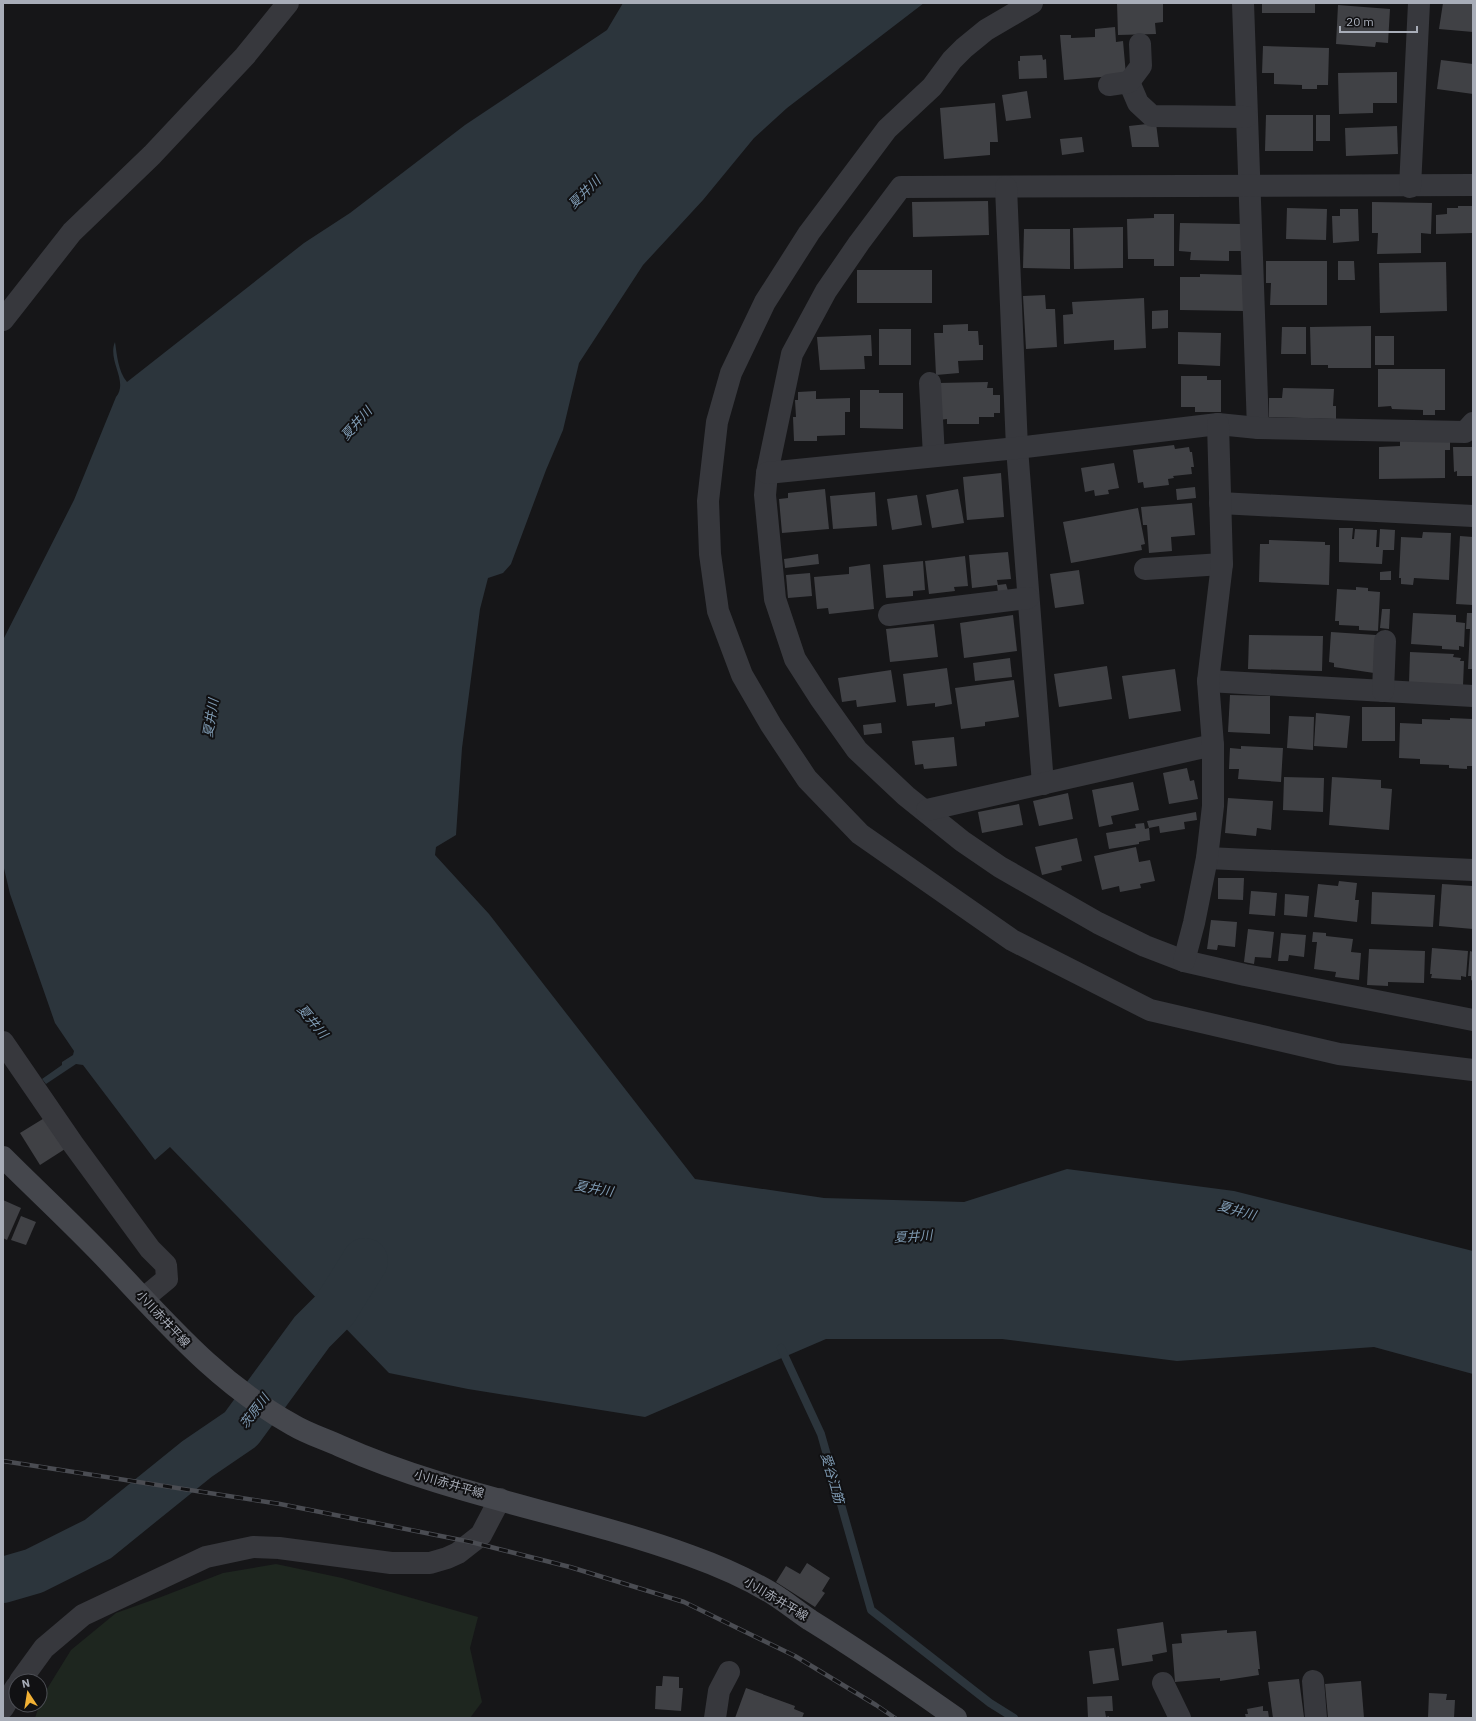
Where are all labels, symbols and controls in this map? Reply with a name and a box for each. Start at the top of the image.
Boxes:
scale bar [1340,8,1417,34]
text: 20 m [1346,14,1374,29]
water label: 夏井川 [565,171,606,212]
water label: 夏井川 [337,402,377,444]
water label: 夏井川 [199,696,222,739]
water label: 夏井川 [294,1001,333,1043]
water label: 夏井川 [573,1177,617,1201]
water label: 夏井川 [1216,1197,1260,1225]
water label: 夏井川 [893,1227,935,1246]
street label: 小川赤井平線 [133,1287,193,1350]
water label: 茨原川 [236,1389,274,1432]
water label: 愛谷江筋 [817,1451,848,1507]
street label: 小川赤井平線 [412,1466,486,1501]
street label: 小川赤井平線 [742,1574,811,1624]
north arrow [8,1673,48,1713]
text: N [21,1676,31,1691]

